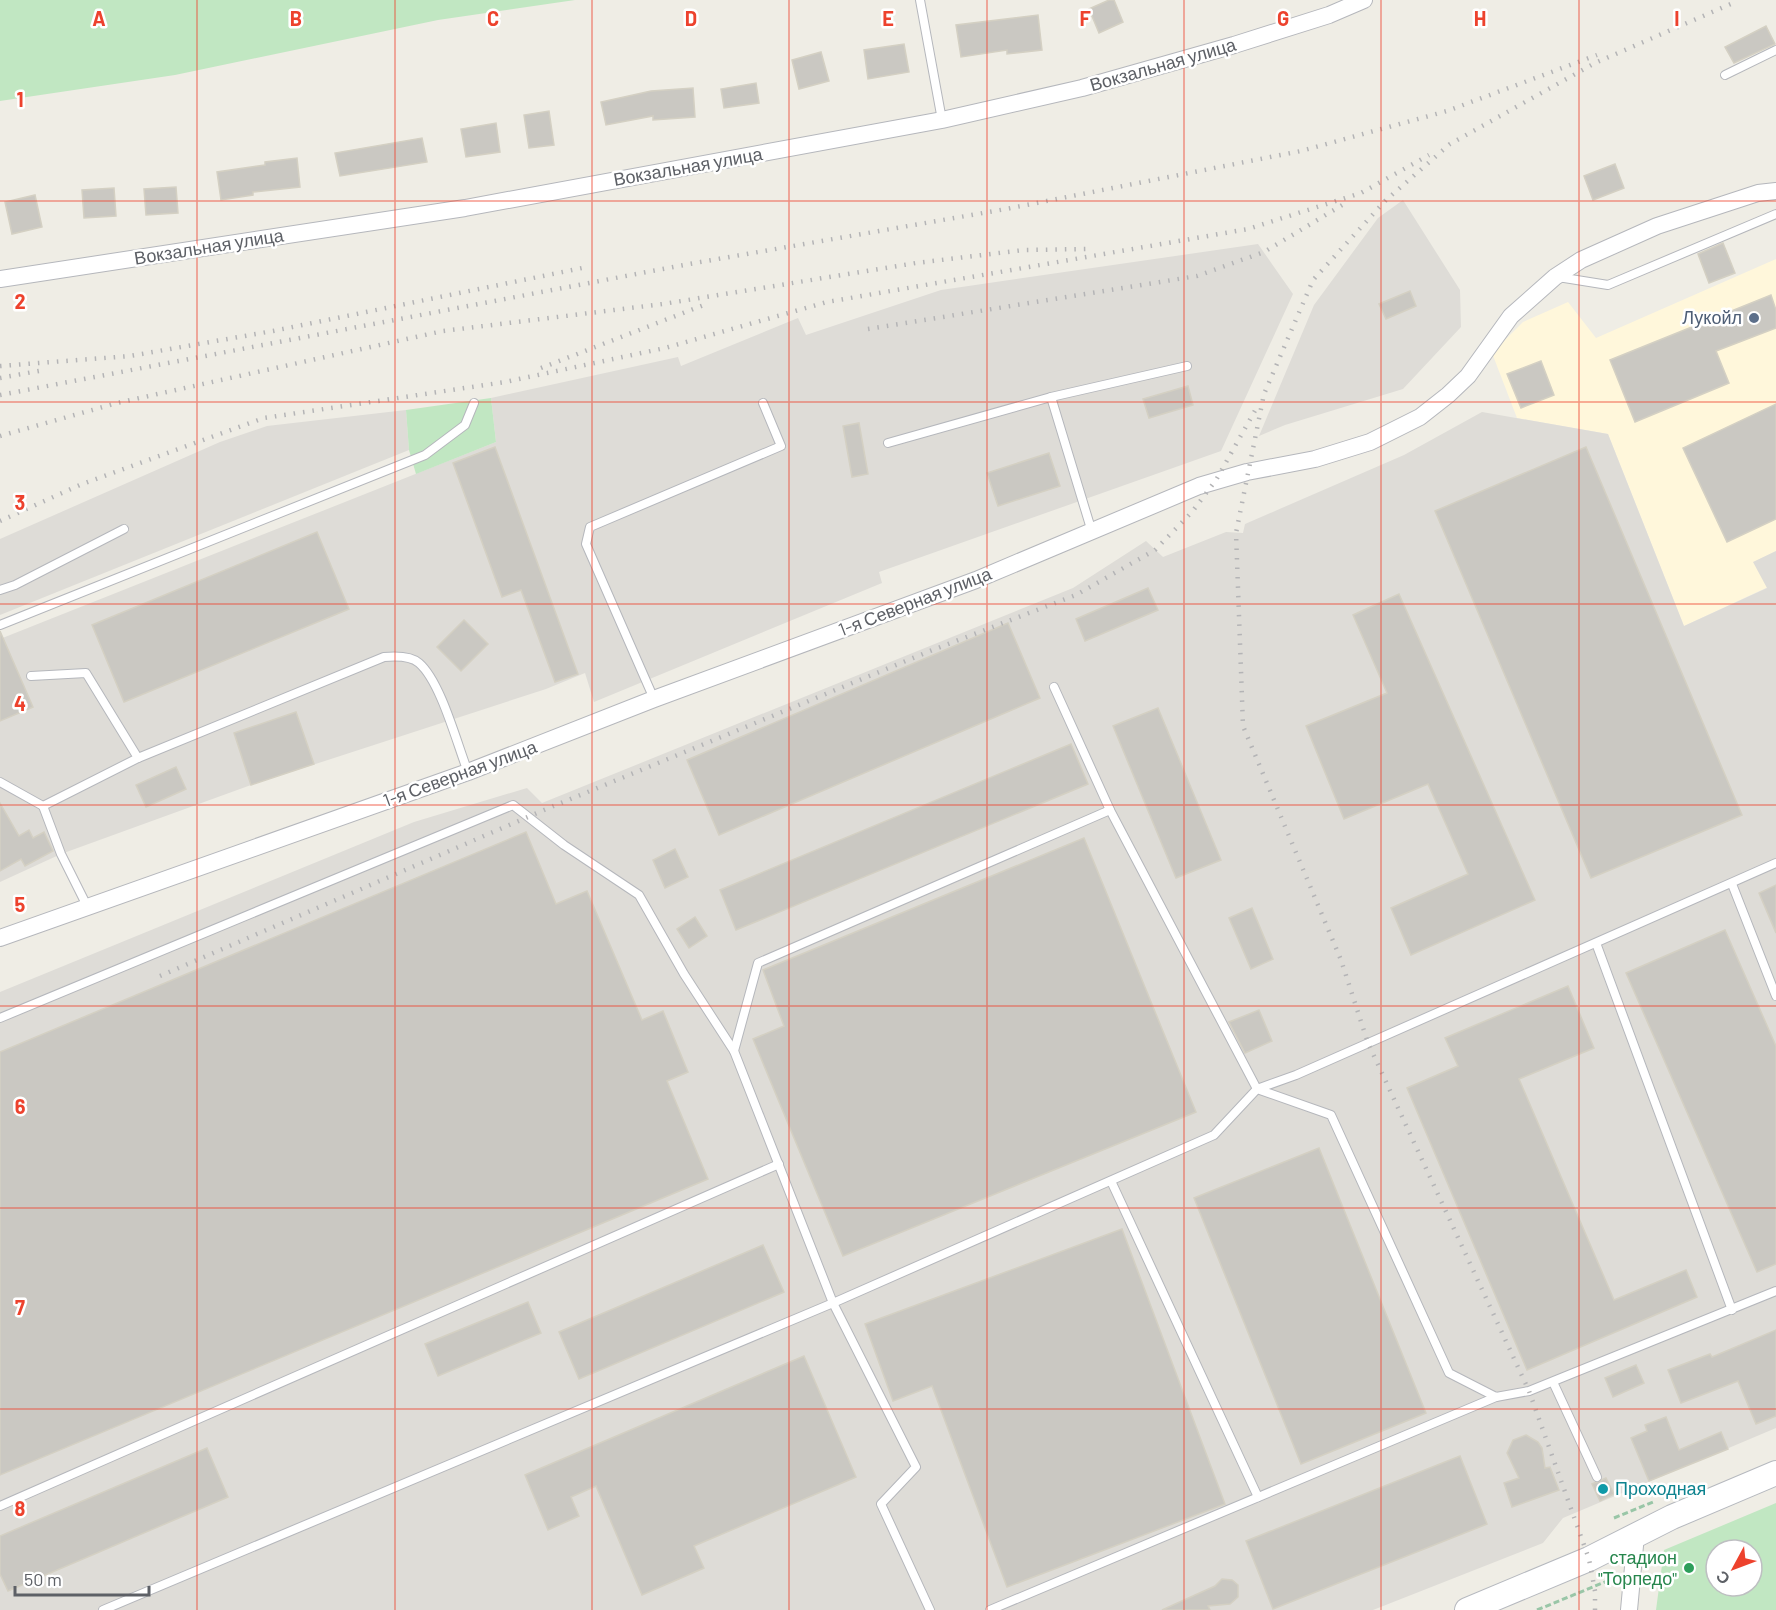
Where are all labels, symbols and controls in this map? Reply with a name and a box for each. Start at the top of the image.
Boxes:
text: A [92,6,106,30]
text: B [290,6,302,30]
text: C [487,6,499,30]
text: D [685,6,697,30]
text: E [882,6,894,30]
text: F [1079,6,1091,30]
text: G [1277,6,1289,30]
text: H [1474,6,1486,30]
text: I [1674,6,1680,30]
street label: Вокзальная улица [1087,32,1239,95]
text: 1 [16,87,24,111]
street label: Вокзальная улица [612,142,765,190]
street label: Вокзальная улица [133,223,286,269]
text: 2 [14,289,26,313]
place label: Лукойл [1682,306,1742,328]
marker: Лукойл [1747,311,1761,325]
text: 3 [15,490,25,514]
street label: 1-я Северная улица [835,561,995,640]
text: 4 [14,691,26,715]
street label: 1-я Северная улица [380,735,540,811]
text: 5 [15,892,26,916]
text: 6 [15,1094,26,1118]
text: 7 [15,1295,25,1319]
place label: Проходная [1615,1477,1706,1499]
marker: Проходная [1596,1482,1610,1496]
text: 8 [15,1496,26,1520]
north arrow [1704,1538,1764,1598]
place label: стадион "Торпедо" [1598,1546,1677,1589]
scale bar [15,1559,148,1597]
marker: стадион "Торпедо" [1682,1561,1696,1575]
text: С [1711,1567,1733,1589]
text: 50 m [24,1568,62,1590]

